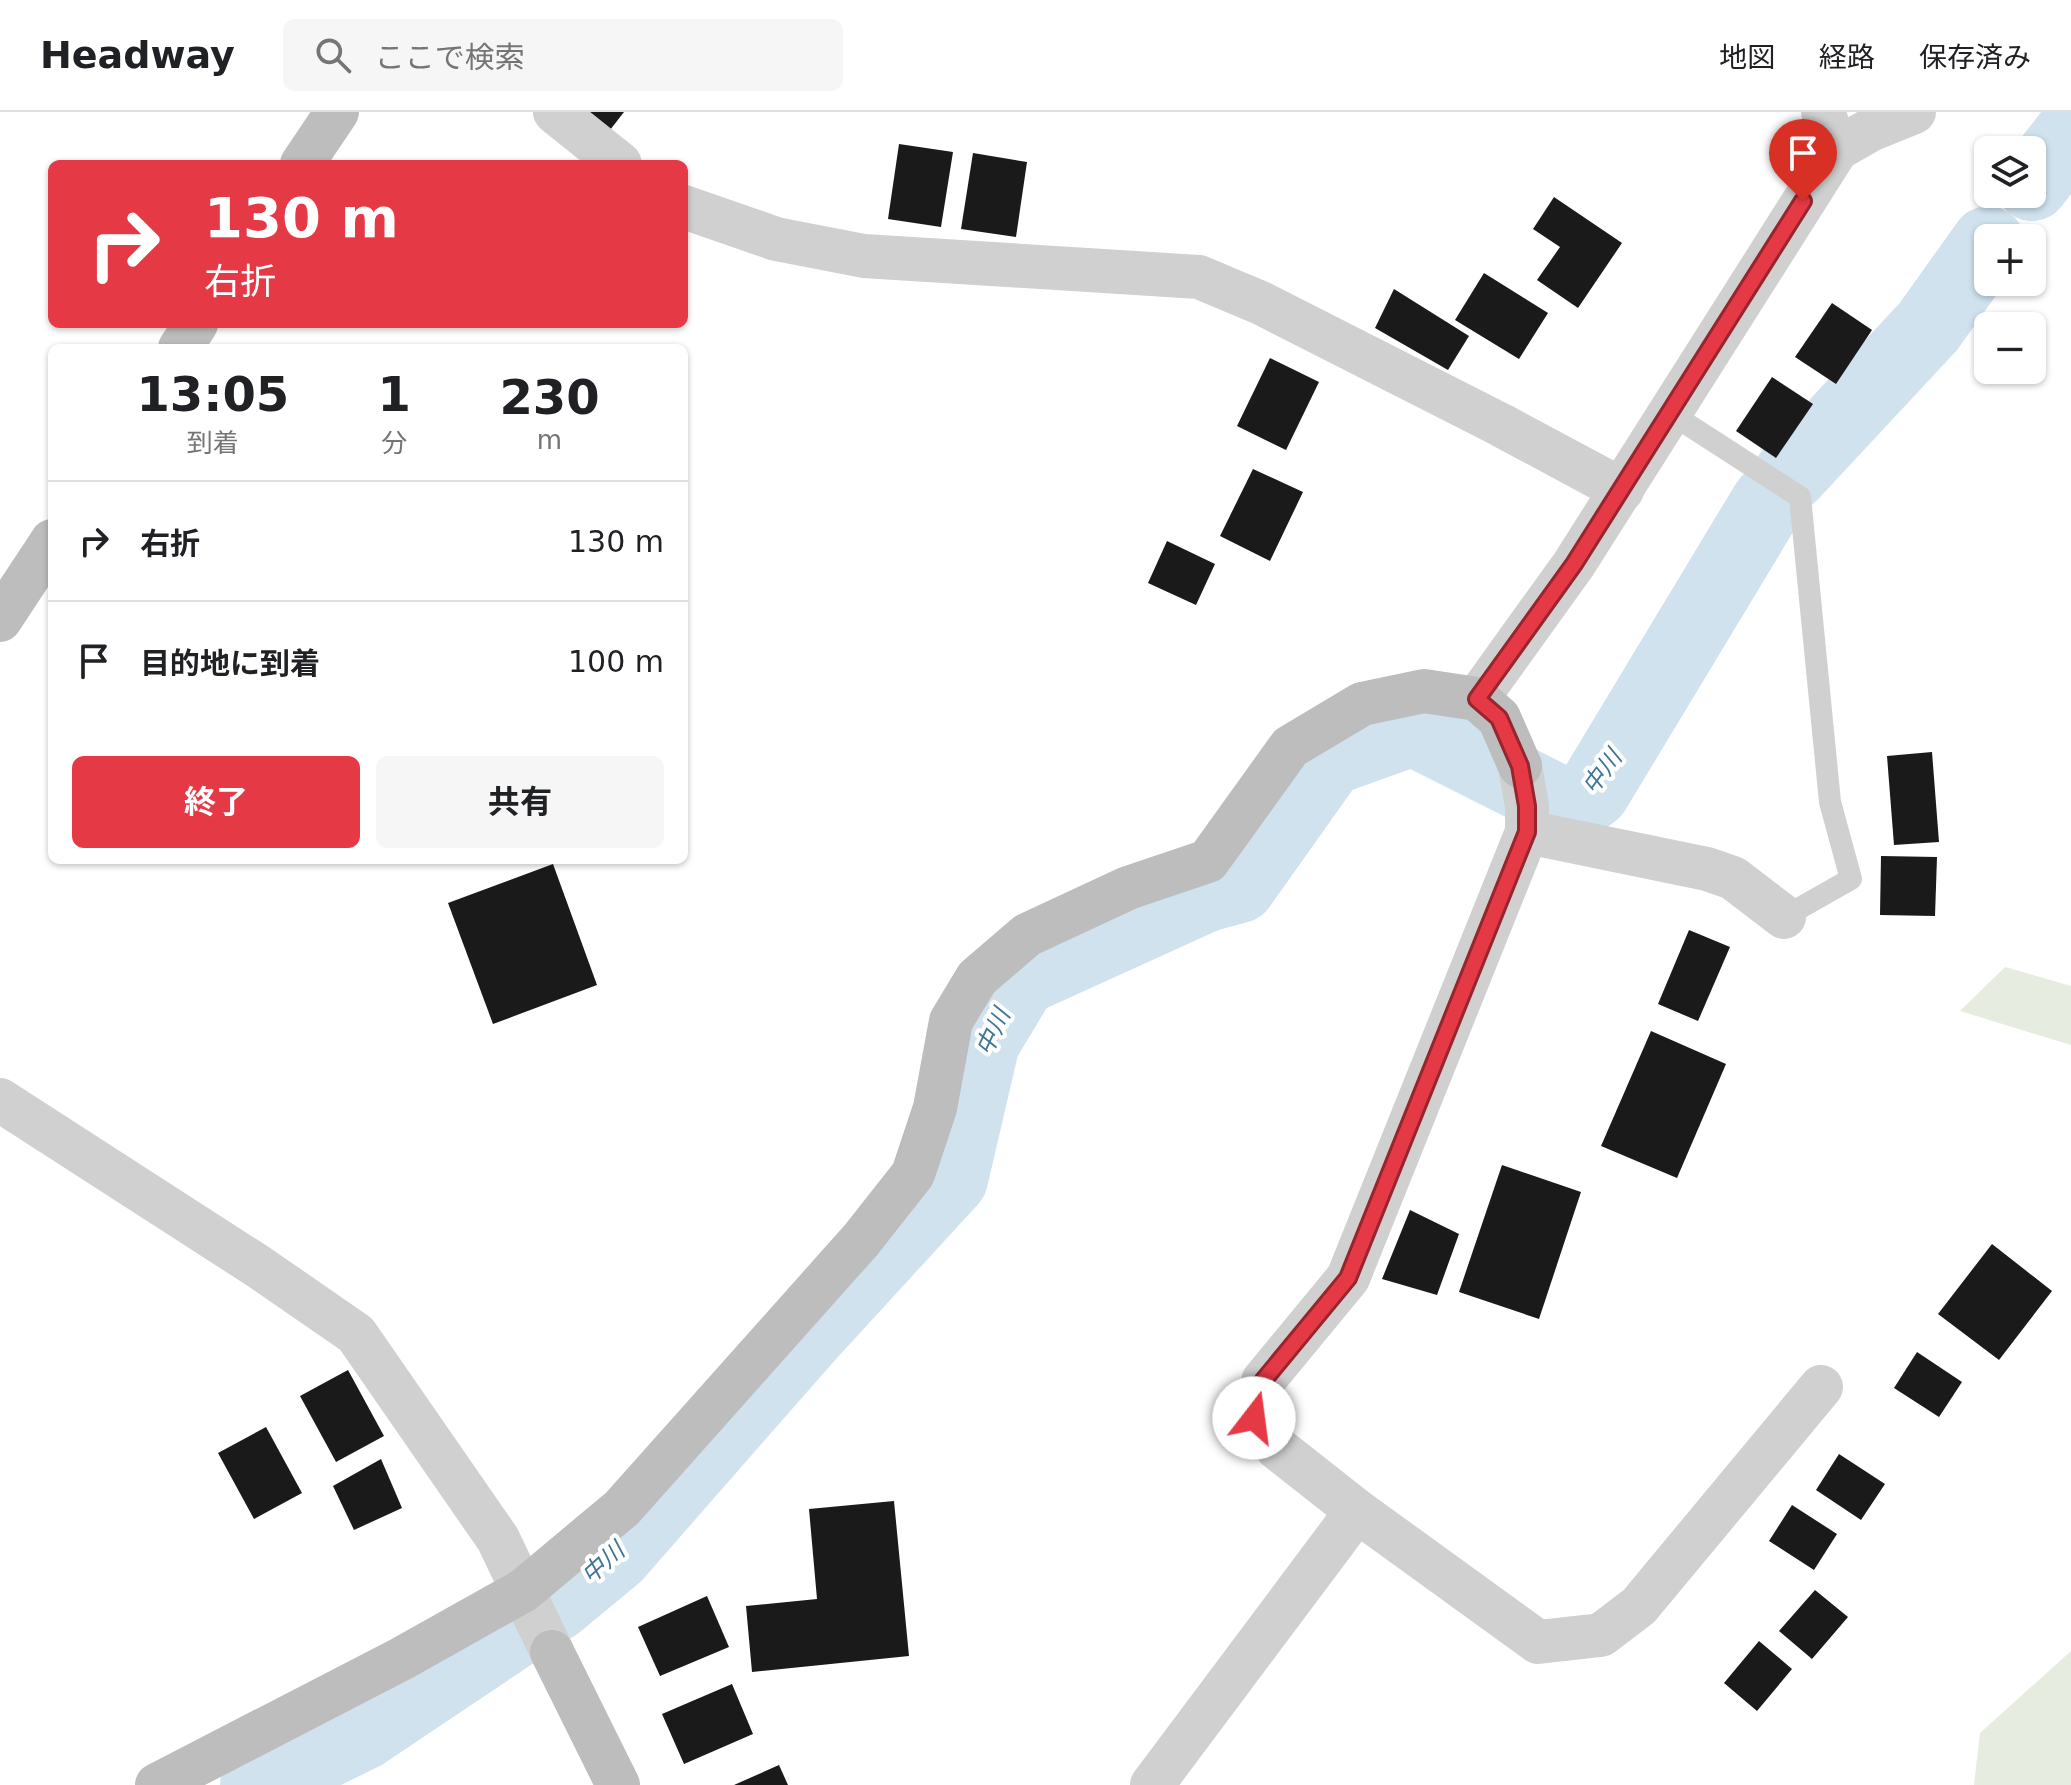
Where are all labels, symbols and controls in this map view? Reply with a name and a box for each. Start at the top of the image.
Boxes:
search box [283,19,843,91]
text: Headway [40,33,235,77]
icon: search [311,33,355,77]
text: ここで検索 [375,40,525,75]
text: 地図 [1719,41,1775,74]
text: 経路 [1819,41,1875,74]
text: 保存済み [1919,41,2031,74]
pin [1769,119,1837,201]
icon: arrive [1781,131,1825,175]
map controls [1974,136,2046,384]
button: layers [1974,136,2046,208]
text: 130 m [204,185,399,250]
icon: right [72,192,176,296]
button: + [1974,224,2046,296]
text: 右折 [204,261,276,302]
button: − [1974,312,2046,384]
text: 13:05 [136,366,289,422]
text: 1 [378,366,411,422]
text: 230 [499,369,600,425]
text: m [537,425,562,455]
text: 到着 [187,428,239,458]
text: 分 [381,428,407,458]
icon: right [72,519,116,563]
text: 130 m [568,524,664,559]
text: 右折 [140,526,200,561]
icon: arrive [72,639,116,683]
text: 100 m [568,644,664,679]
text: 目的地に到着 [140,646,320,681]
water label: 中川 [1577,742,1629,800]
button: 終了 [72,756,360,848]
button: 共有 [376,756,664,848]
water label: 中川 [970,1002,1017,1060]
position arrow [1212,1376,1296,1460]
water label: 中川 [576,1535,632,1589]

